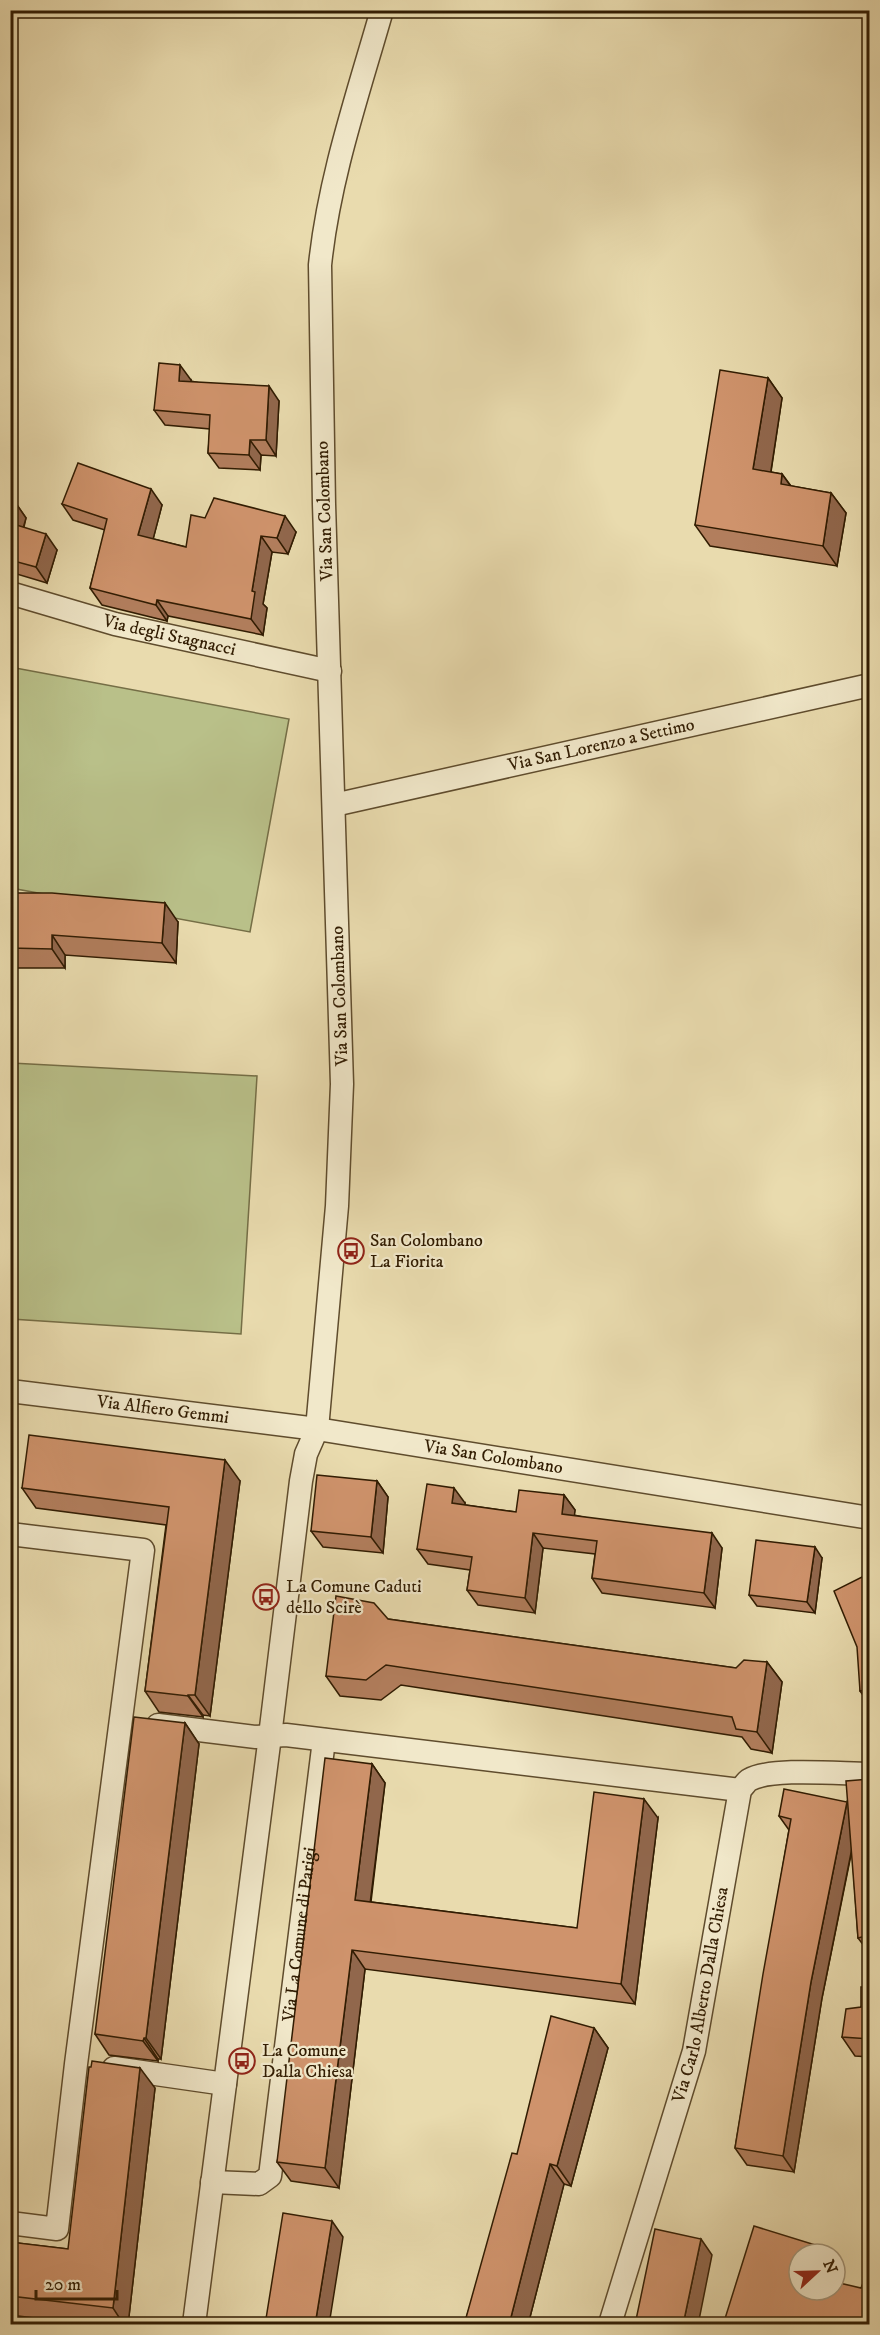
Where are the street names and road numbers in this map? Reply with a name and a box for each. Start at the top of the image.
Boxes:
street label: Via San Colombano [312,440,338,582]
street label: Via degli Stagnacci [99,610,238,661]
street label: Via San Lorenzo a Settimo [505,714,697,777]
street label: Via San Colombano [327,925,353,1067]
street label: Via Alfiero Gemmi [94,1391,230,1429]
street label: Via San Colombano [421,1435,565,1479]
street label: Via La Comune di Parigi [278,1846,322,2024]
street label: Via Carlo Alberto Dalla Chiesa [667,1885,734,2107]

